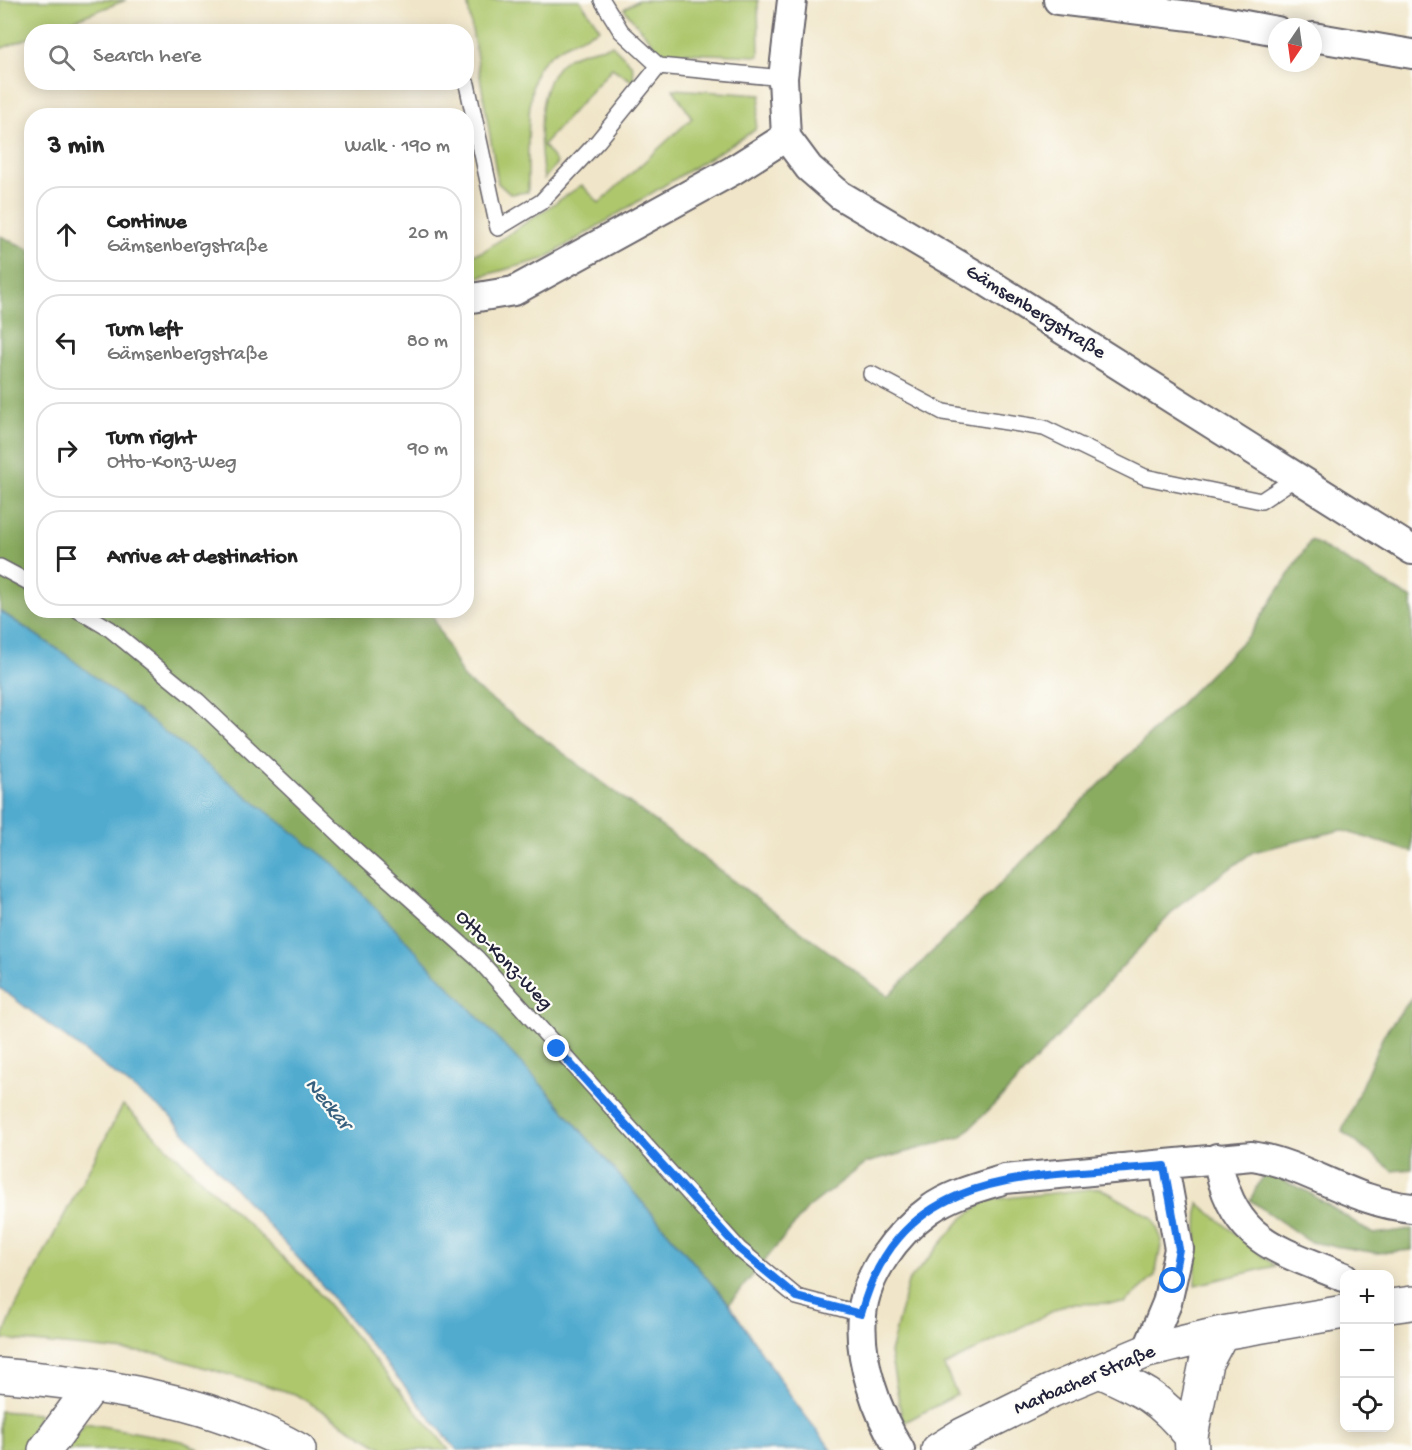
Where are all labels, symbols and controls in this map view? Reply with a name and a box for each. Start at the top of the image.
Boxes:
north arrow [1268,18,1322,72]
search box [24,24,474,90]
icon: search [45,41,78,74]
text: Search here [93,44,201,70]
text: 3 min [48,132,104,163]
text: Walk · 190 m [344,136,450,159]
text: Continue [107,210,187,236]
icon: ahead [50,218,83,251]
text: 20 m [408,223,448,246]
text: Gämsenbergstraße [107,236,268,259]
street label: Gämsenbergstraße [961,261,1110,366]
text: Turn left [107,318,181,344]
icon: left [50,326,83,359]
text: 80 m [407,331,448,354]
text: Gämsenbergstraße [107,344,268,367]
text: Turn right [107,426,195,452]
icon: right [50,434,83,467]
text: 90 m [408,439,448,462]
text: Otto-Konz-Weg [107,452,237,475]
icon: arrive [50,542,83,575]
text: Arrive at destination [107,545,297,571]
street label: Otto-Konz-Weg [450,906,556,1016]
route end [543,1035,569,1061]
water label: Neckar [298,1074,359,1140]
route start [1159,1267,1185,1293]
map controls [1340,1270,1394,1432]
button: + [1340,1270,1394,1324]
button: − [1340,1324,1394,1378]
street label: Marbacher Straße [1011,1341,1160,1421]
button: locate [1340,1378,1394,1432]

